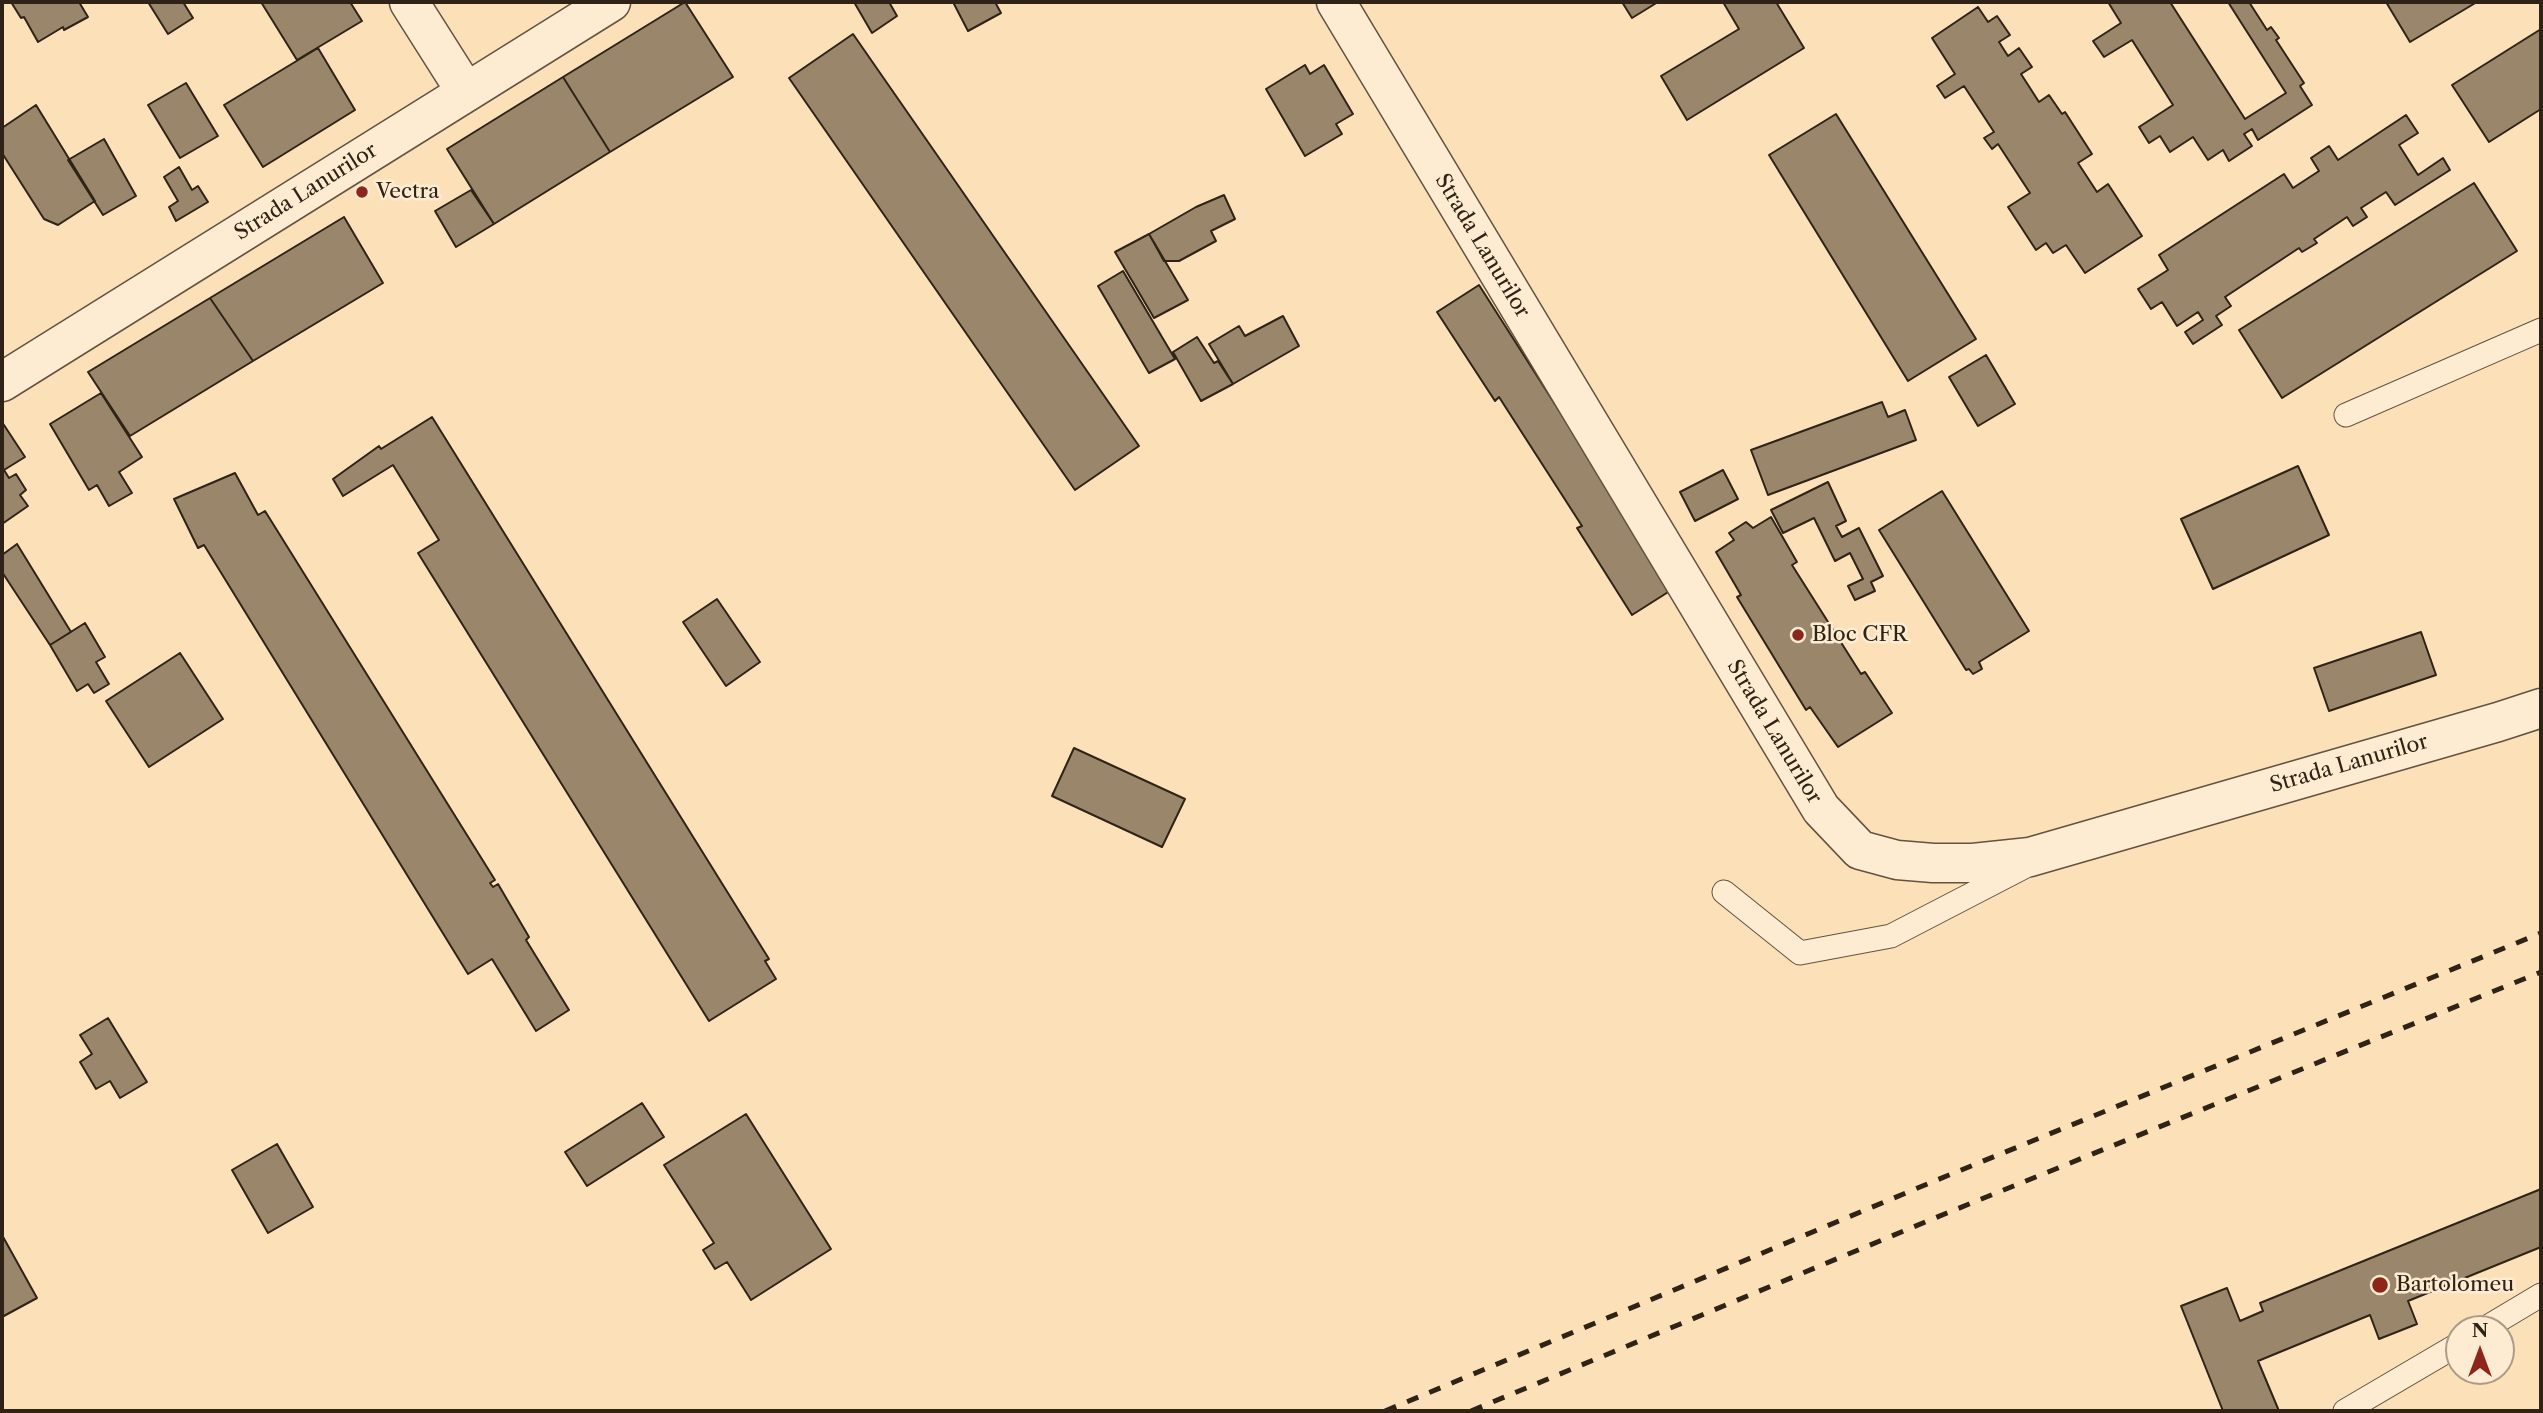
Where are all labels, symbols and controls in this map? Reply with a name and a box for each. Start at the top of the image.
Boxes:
street label: Strada Lanurilor [230,138,382,246]
street label: Strada Lanurilor [1429,169,1535,323]
place label: Vectra [376,179,439,205]
marker: Vectra [354,184,370,200]
place label: Bloc CFR [1812,622,1907,648]
marker: Bloc CFR [1790,627,1806,643]
street label: Strada Lanurilor [1721,655,1827,809]
street label: Strada Lanurilor [2267,729,2431,799]
place label: Bartolomeu [2396,1272,2514,1298]
marker: Bartolomeu [2370,1275,2390,1295]
north arrow [2445,1315,2515,1385]
text: N [2472,1319,2488,1342]

